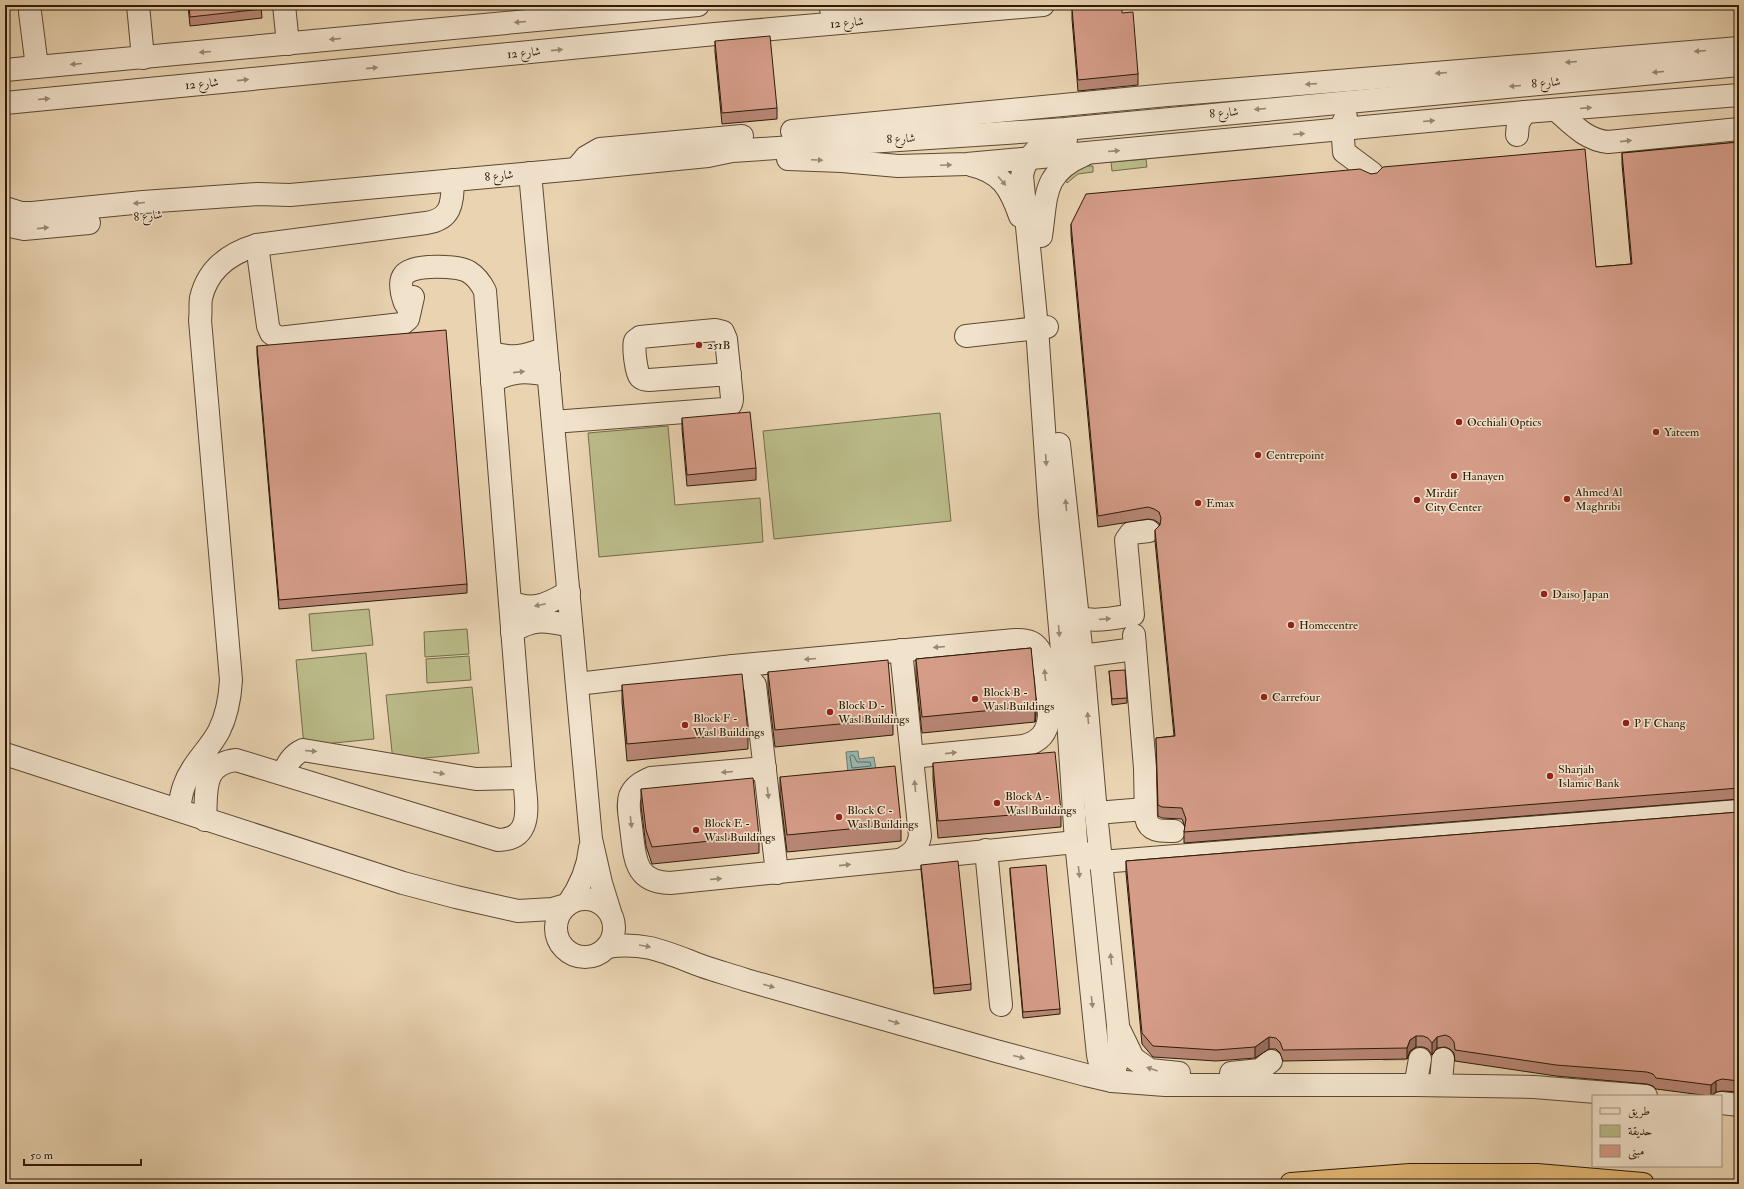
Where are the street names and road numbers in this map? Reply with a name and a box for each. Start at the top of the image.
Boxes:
street label: شارع 12 [830,14,865,35]
street label: شارع 12 [506,44,542,65]
street label: شارع 8 [1531,74,1562,95]
street label: شارع 12 [184,75,220,96]
street label: شارع 8 [1209,104,1240,125]
street label: شارع 8 [886,131,916,150]
street label: شارع 8 [484,167,515,188]
street label: شارع 8 [133,207,164,228]

